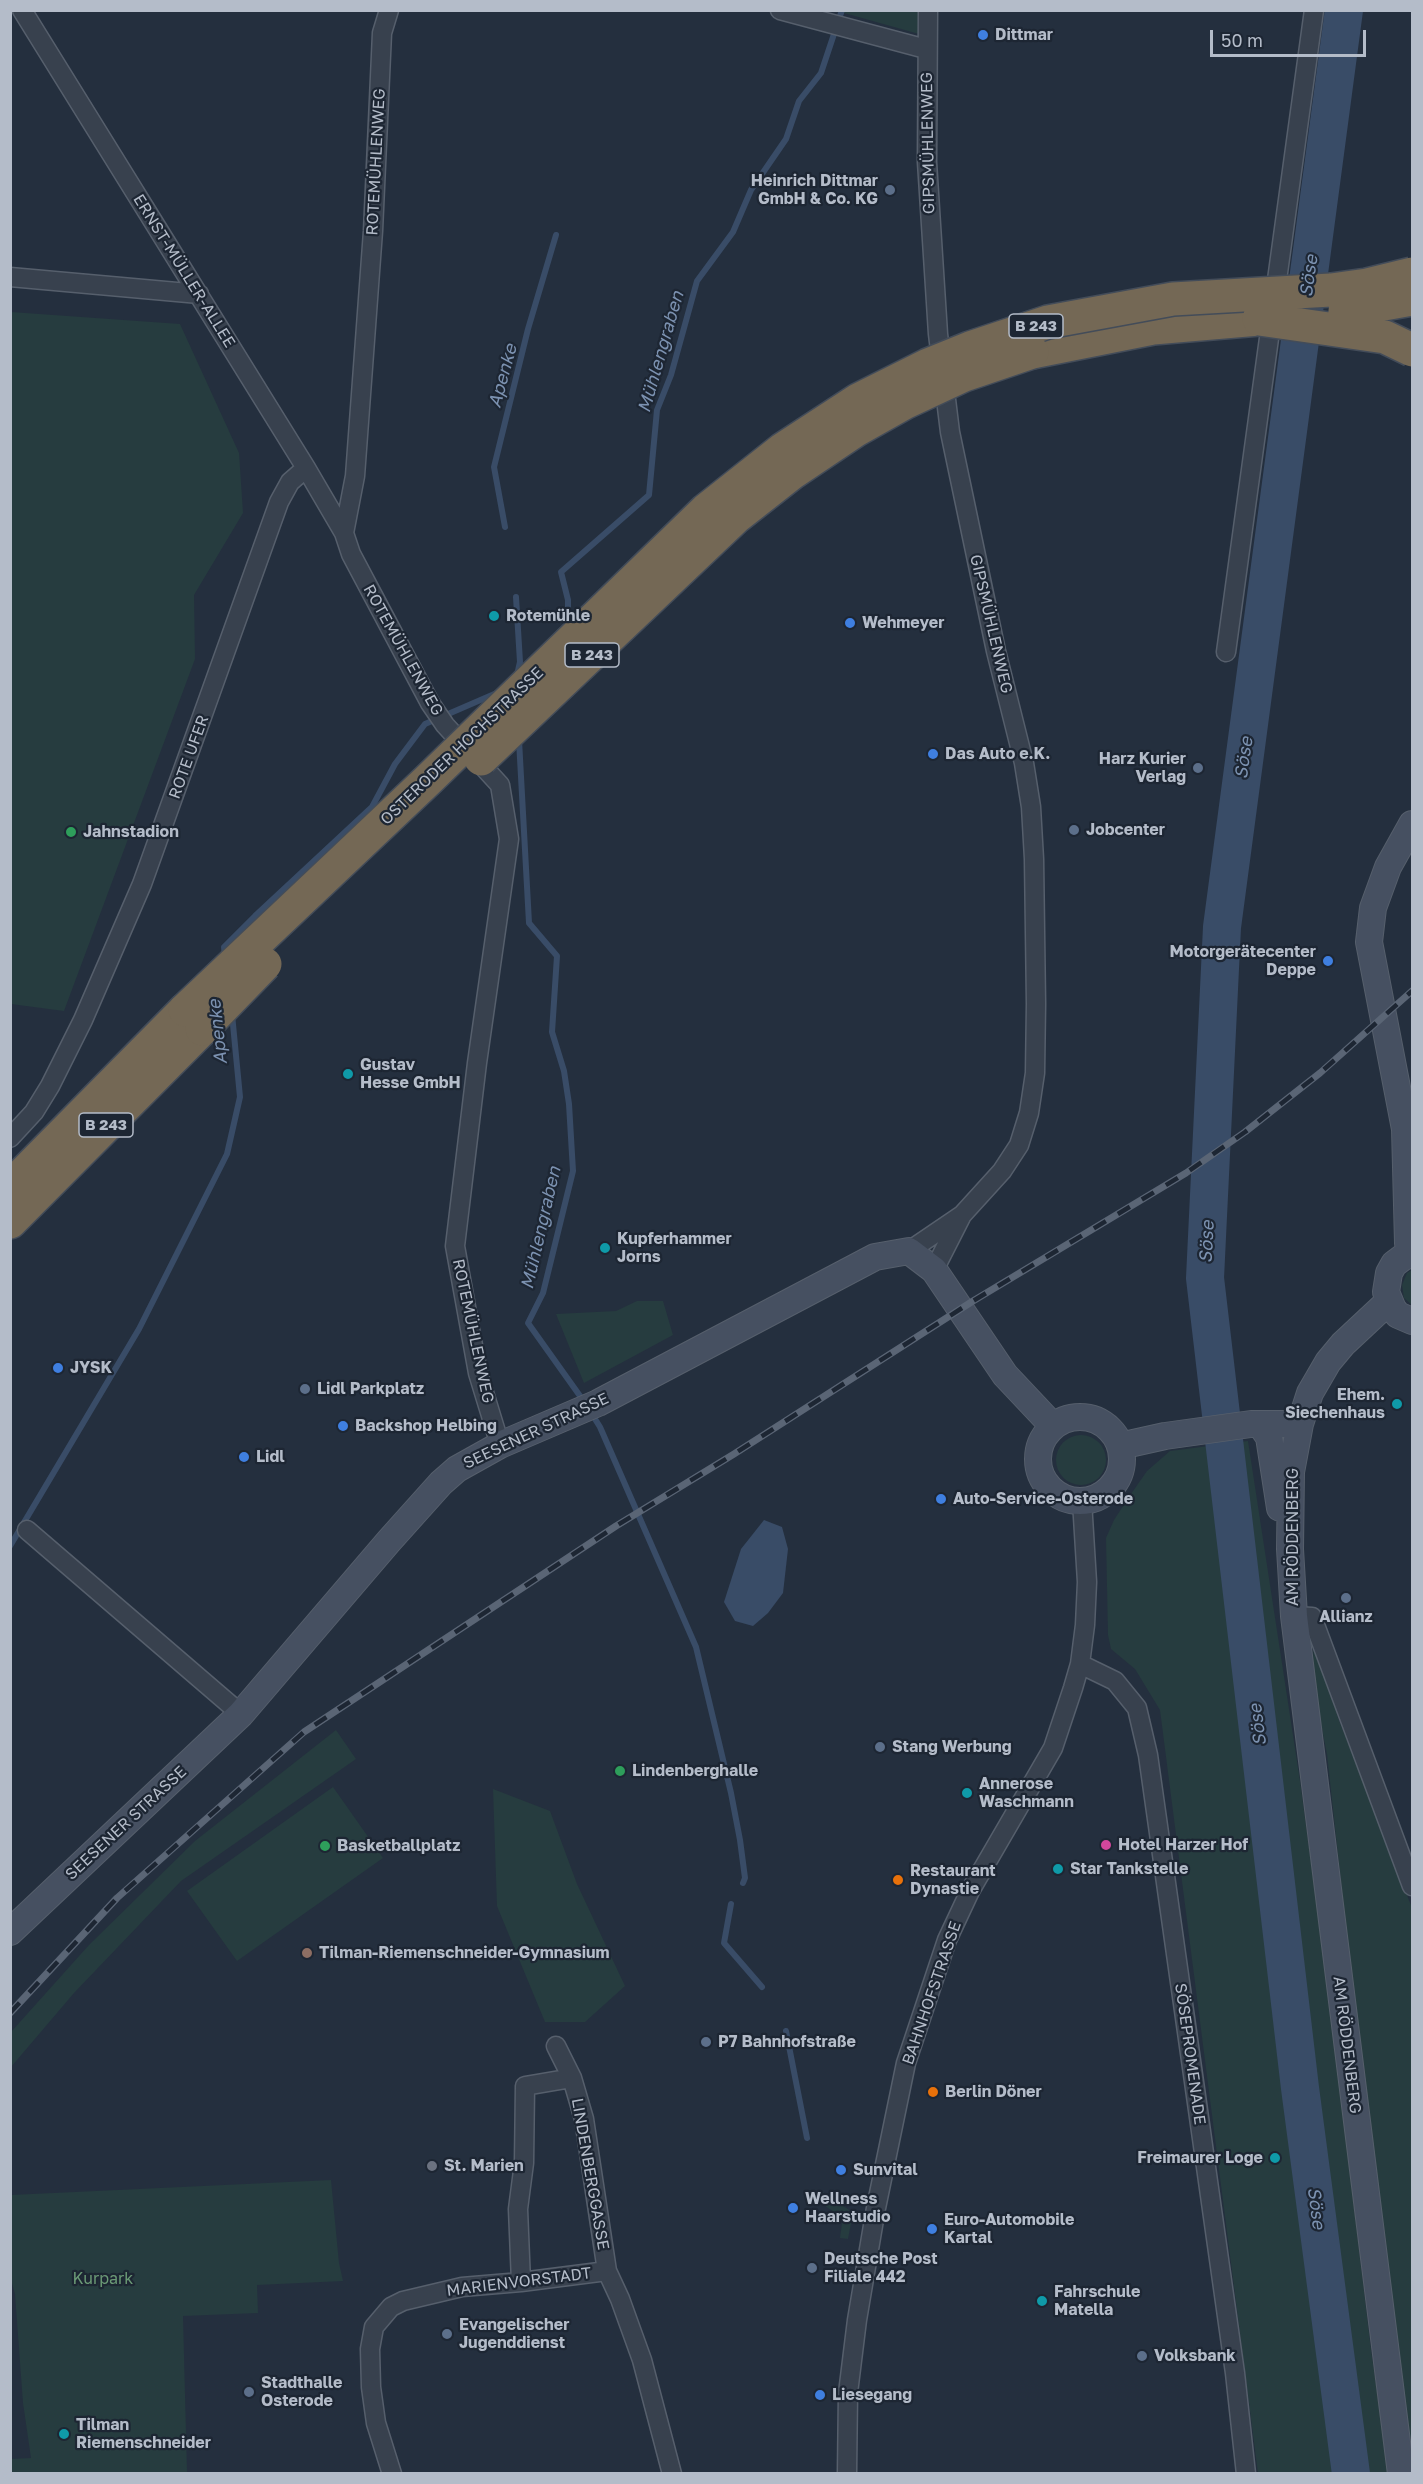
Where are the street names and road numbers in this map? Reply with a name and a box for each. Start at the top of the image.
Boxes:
street label: GIPSMÜHLENWEG [917,72,939,214]
street label: ROTEMÜHLENWEG [363,88,389,236]
street label: ERNST-MÜLLER-ALLEE [129,191,239,351]
road number: B 243 [1009,314,1063,338]
street label: GIPSMÜHLENWEG [966,553,1016,695]
street label: ROTEMÜHLENWEG [359,581,447,719]
road number: B 243 [565,643,619,667]
street label: OSTERODER HOCHSTRASSE [377,663,547,829]
street label: ROTE UFER [165,712,213,802]
road number: B 243 [79,1113,133,1137]
street label: ROTEMÜHLENWEG [448,1257,498,1405]
street label: SEESENER STRASSE [460,1389,612,1473]
street label: AM RÖDDENBERG [1283,1468,1303,1606]
street label: SEESENER STRASSE [62,1762,190,1884]
street label: BAHNHOFSTRASSE [898,1919,966,2067]
street label: AM RÖDDENBERG [1329,1975,1365,2115]
street label: SÖSEPROMENADE [1171,1982,1209,2126]
street label: LINDENBERGGASSE [567,2097,613,2251]
street label: MARIENVORSTADT [446,2264,592,2300]

